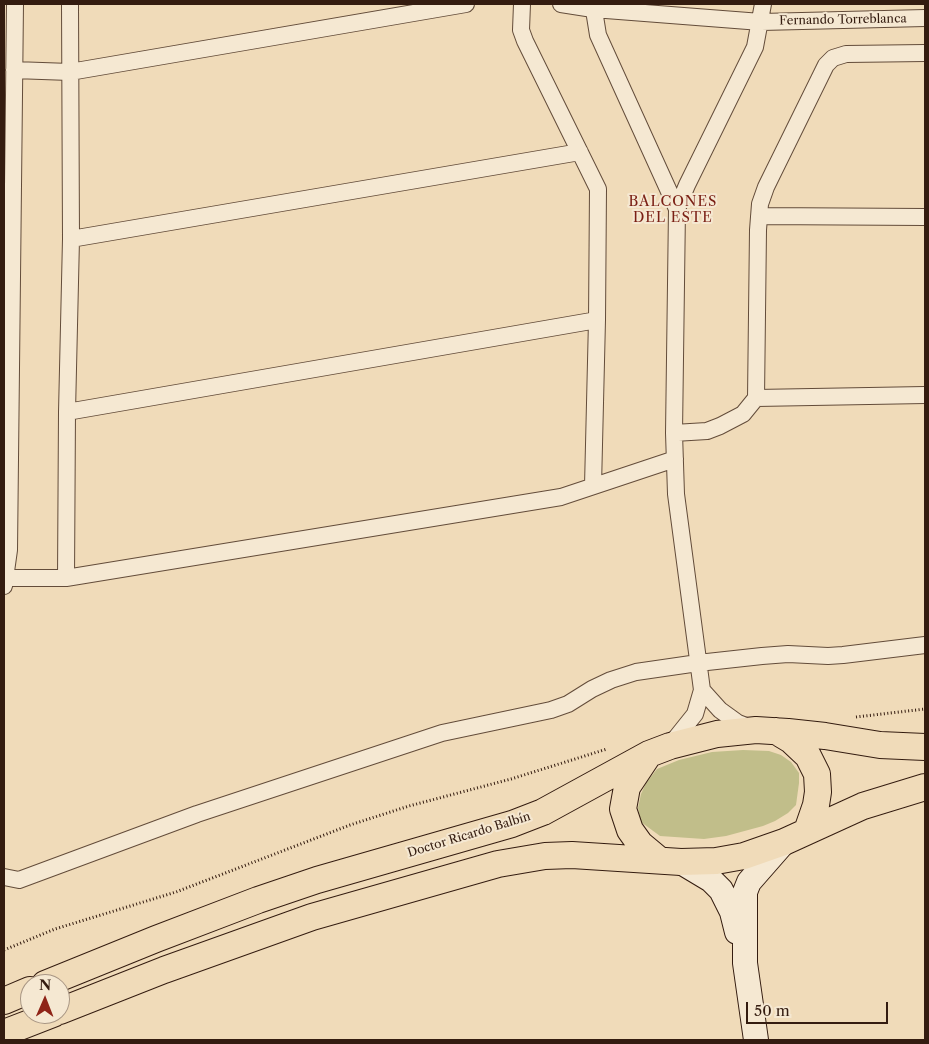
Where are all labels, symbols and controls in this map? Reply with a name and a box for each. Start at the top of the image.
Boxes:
street label: Fernando Torreblanca [779,12,907,28]
district label: BALCONES DEL ESTE [628,194,718,226]
street label: Doctor Ricardo Balbín [406,809,532,861]
north arrow [20,974,70,1024]
text: N [39,976,51,994]
scale bar [749,992,892,1024]
text: 50 m [754,1001,790,1020]

